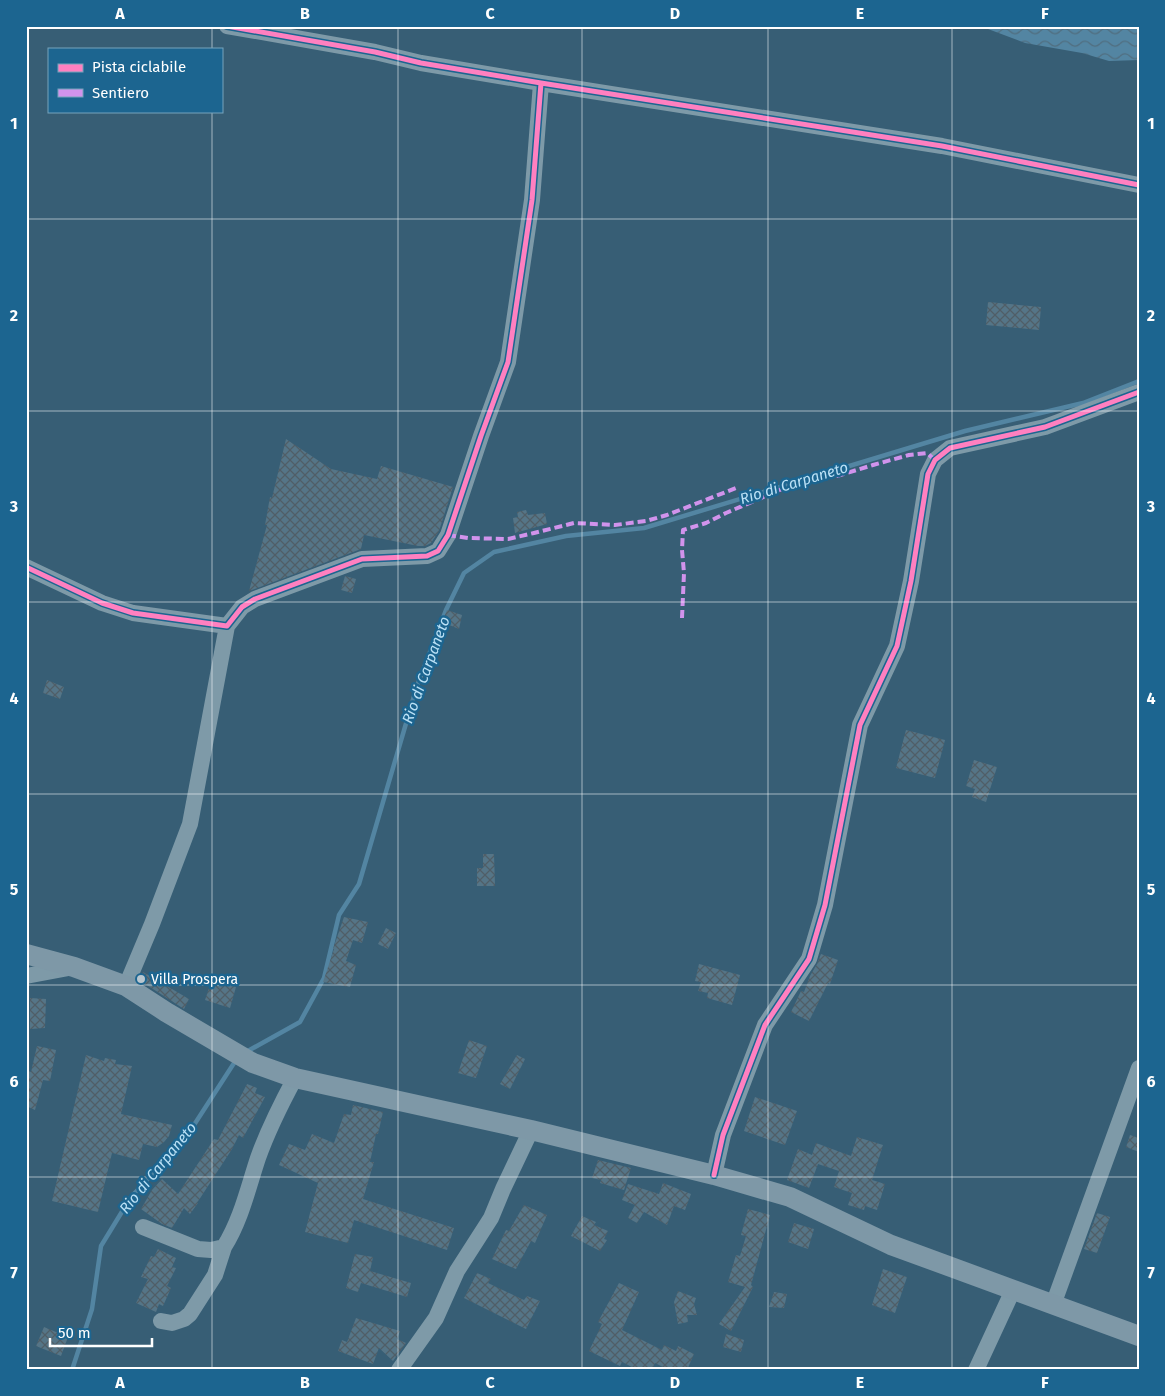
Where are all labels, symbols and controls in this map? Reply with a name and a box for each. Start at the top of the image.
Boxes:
text: A [114,4,125,23]
text: B [300,4,310,23]
text: C [485,4,495,23]
text: D [670,4,680,23]
text: E [856,4,864,23]
text: F [1041,4,1049,23]
legend [48,48,222,112]
text: Pista ciclabile [92,58,186,76]
text: Sentiero [92,84,149,102]
text: 1 [10,114,18,133]
text: 1 [1147,114,1155,133]
text: 2 [10,306,18,325]
text: 2 [1147,306,1155,325]
water label: Rio di Carpaneto [738,458,850,508]
text: 3 [9,497,18,516]
text: 3 [1146,497,1155,516]
water label: Rio di Carpaneto [398,614,454,726]
text: 4 [9,689,19,708]
text: 4 [1146,689,1156,708]
text: 5 [10,880,19,899]
text: 5 [1147,880,1156,899]
place label: Villa Prospera [151,971,238,988]
marker: Villa Prospera [135,973,147,985]
text: 6 [9,1072,19,1091]
text: 6 [1146,1072,1156,1091]
water label: Rio di Carpaneto [116,1119,200,1217]
text: 7 [10,1263,18,1282]
text: 7 [1147,1263,1155,1282]
scale bar [50,1316,152,1348]
text: 50 m [58,1324,91,1342]
text: A [114,1373,125,1392]
text: B [300,1373,310,1392]
text: C [485,1373,495,1392]
text: D [670,1373,680,1392]
text: E [856,1373,864,1392]
text: F [1041,1373,1049,1392]

